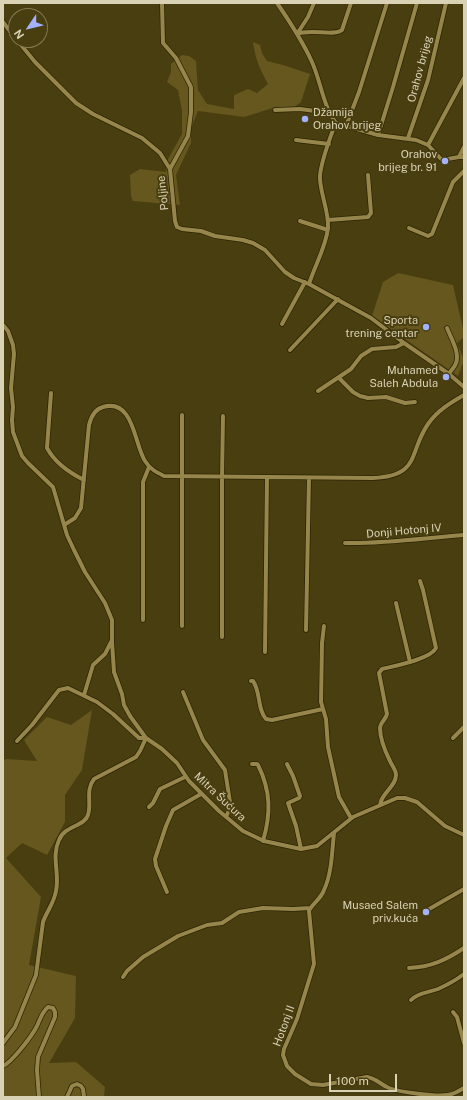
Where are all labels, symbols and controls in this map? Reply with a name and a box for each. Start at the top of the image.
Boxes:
north arrow [8,8,48,48]
text: N [12,27,26,41]
street label: Orahov brijeg [405,34,435,104]
place label: Džamija Orahov brijeg [313,106,381,132]
marker: Džamija Orahov brijeg [300,114,310,124]
place label: Orahov brijeg br. 91 [378,148,437,174]
marker: Orahov brijeg br. 91 [440,156,450,166]
street label: Poljine [155,175,171,211]
place label: Sporta trening centar [345,314,418,340]
marker: Sporta trening centar [421,322,431,332]
place label: Muhamed Saleh Abdula [370,364,438,390]
marker: Muhamed Saleh Abdula [441,372,451,382]
street label: Donji Hotonj IV [366,521,442,541]
street label: Mitra Šućura [191,770,249,824]
place label: Musaed Salem priv.kuća [343,899,418,925]
marker: Musaed Salem priv.kuća [421,907,431,917]
street label: Hotonj II [270,1004,298,1048]
scale bar [331,1066,399,1092]
text: 100 m [336,1074,369,1088]

